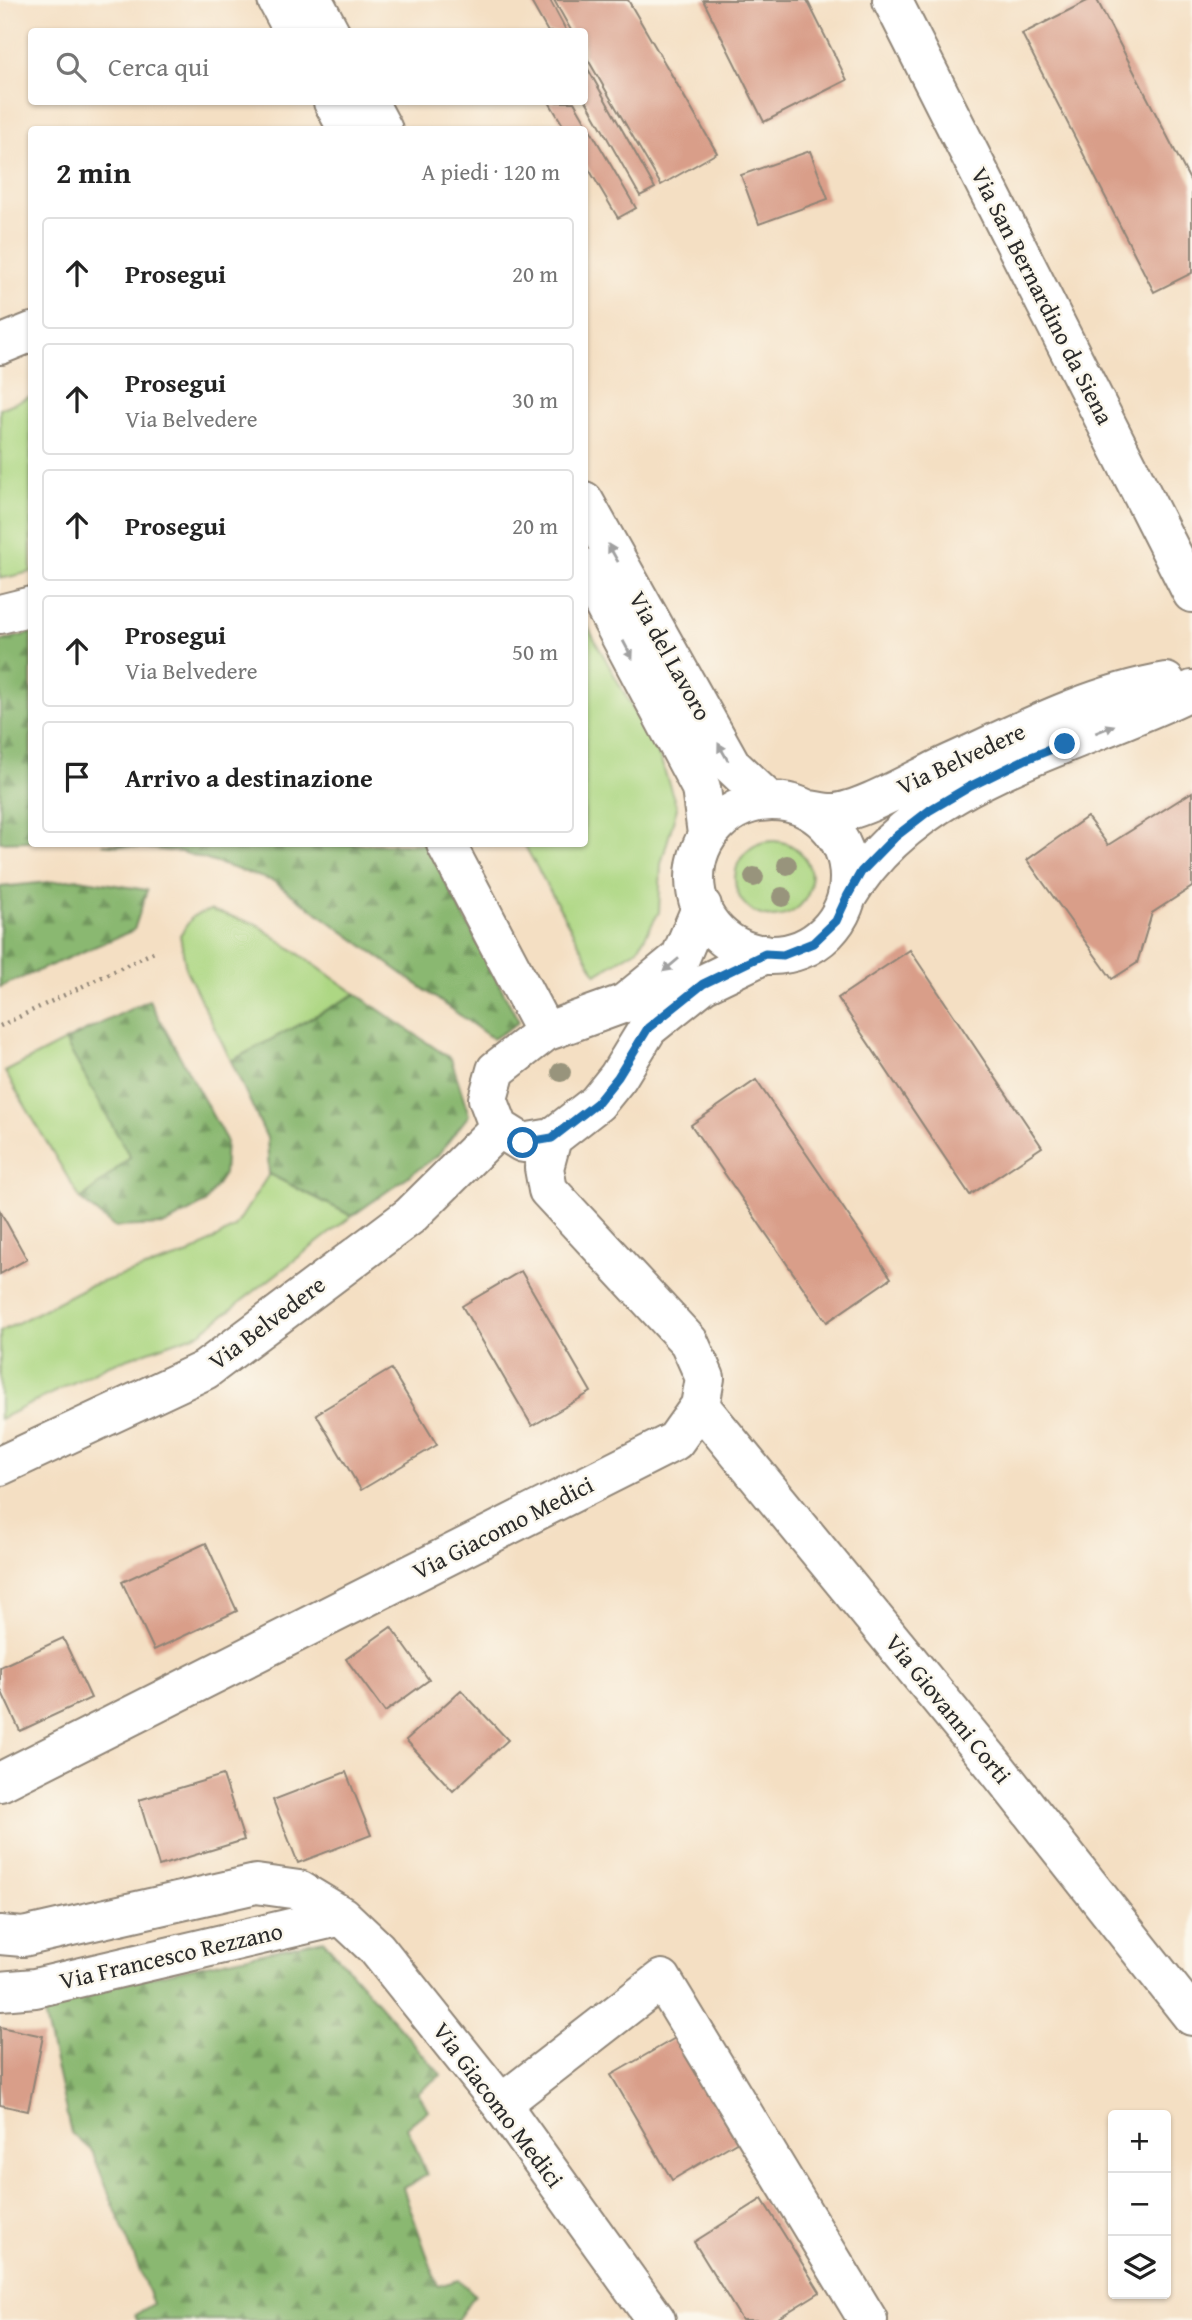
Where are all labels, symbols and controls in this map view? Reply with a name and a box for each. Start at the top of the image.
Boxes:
search box [28,28,588,105]
text: Cerca qui [108,47,209,86]
icon: search [52,48,90,86]
text: 2 min [56,150,131,194]
text: A piedi · 120 m [422,155,560,188]
street label: Via San Bernardino da Siena [962,161,1123,431]
icon: ahead [58,254,96,292]
text: Prosegui [125,254,226,293]
text: 20 m [512,257,558,290]
text: Prosegui [125,363,226,402]
icon: ahead [58,380,96,418]
text: 30 m [512,383,558,416]
text: Via Belvedere [125,402,257,435]
icon: ahead [58,506,96,544]
text: Prosegui [125,506,226,545]
text: 20 m [512,509,558,542]
one-way arrow [607,543,619,562]
street label: Via del Lavoro [620,585,720,727]
text: Prosegui [125,615,226,654]
icon: ahead [58,632,96,670]
text: 50 m [512,635,558,668]
one-way arrow [622,640,634,660]
text: Via Belvedere [125,654,257,687]
street label: Via Belvedere [891,713,1031,804]
one-way arrow [1095,723,1116,734]
route end [1049,728,1080,759]
one-way arrow [717,742,729,761]
icon: arrive [58,758,96,796]
text: Arrivo a destinazione [125,758,373,797]
one-way arrow [662,957,679,972]
route start [507,1127,538,1158]
street label: Via Belvedere [201,1267,332,1378]
street label: Via Giacomo Medici [406,1467,600,1588]
street label: Via Giovanni Corti [877,1626,1020,1791]
street label: Via Francesco Rezzano [56,1913,286,1998]
street label: Via Giacomo Medici [424,2015,572,2195]
map controls [1108,2110,1171,2299]
button: + [1108,2110,1171,2173]
button: − [1108,2173,1171,2236]
button: layers [1108,2236,1171,2299]

